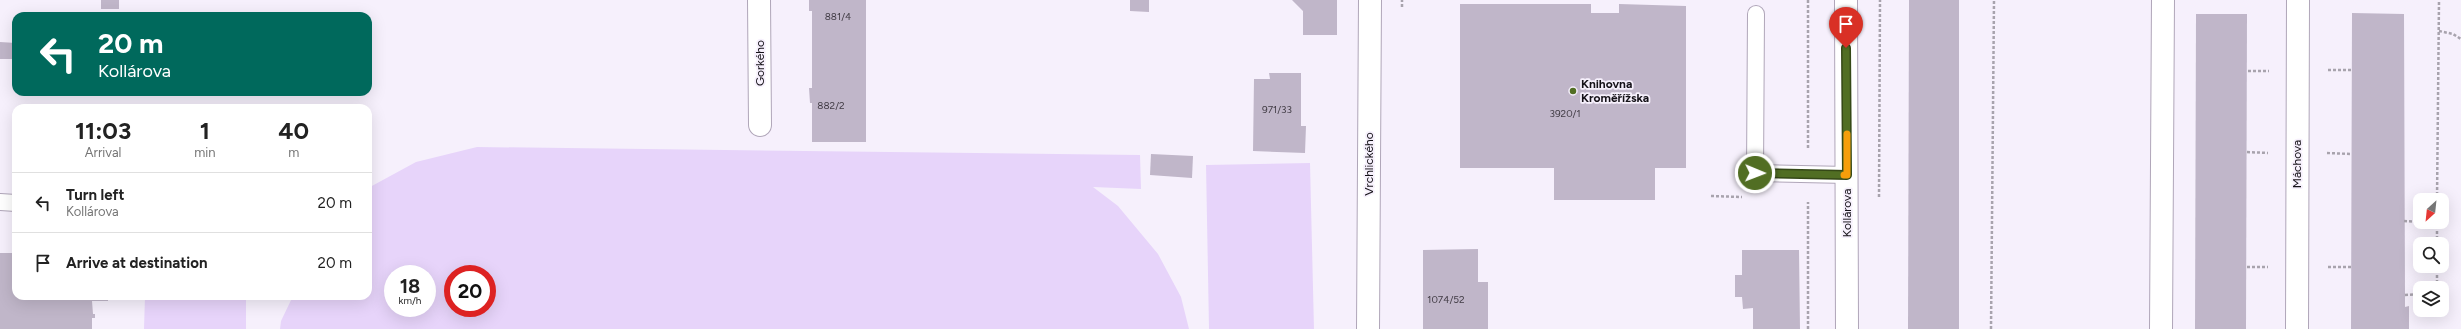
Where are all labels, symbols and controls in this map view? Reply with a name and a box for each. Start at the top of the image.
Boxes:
pin [1829,7.0,1863,48]
house number: 881/4 [825,10,851,23]
icon: arrive [1835,13,1857,35]
text: 20 m [98,26,163,60]
icon: left [32,28,84,80]
street label: Gorkého [753,40,767,86]
text: Kollárova [98,60,171,82]
place label: Knihovna Kroměřížska [1581,77,1649,105]
marker: Knihovna Kroměřížska [1568,86,1578,96]
house number: 882/2 [817,99,845,112]
house number: 971/33 [1262,103,1292,116]
house number: 3920/1 [1549,107,1581,120]
text: 11:03 [75,116,131,145]
text: 1 [200,116,210,145]
text: 40 [278,116,309,145]
street label: Vrchlického [1362,132,1376,196]
street label: Máchova [2290,140,2304,188]
text: Arrival [85,145,121,160]
text: min [194,145,215,160]
text: m [288,145,299,160]
position arrow [1734,152,1776,194]
text: Turn left [66,186,124,204]
street label: Kollárova [1840,189,1854,237]
icon: left [32,192,54,214]
north arrow [2413,193,2449,229]
map controls [2413,193,2449,317]
text: 20 m [318,194,352,212]
text: Kollárova [66,204,119,219]
button: search [2413,237,2449,273]
icon: arrive [32,252,54,274]
text: Arrive at destination [66,254,207,272]
text: 20 m [318,254,352,272]
speed limit sign: 20 [444,265,496,317]
text: 18 [400,274,420,298]
button: layers [2413,281,2449,317]
house number: 1074/52 [1427,293,1465,306]
text: km/h [399,294,421,307]

